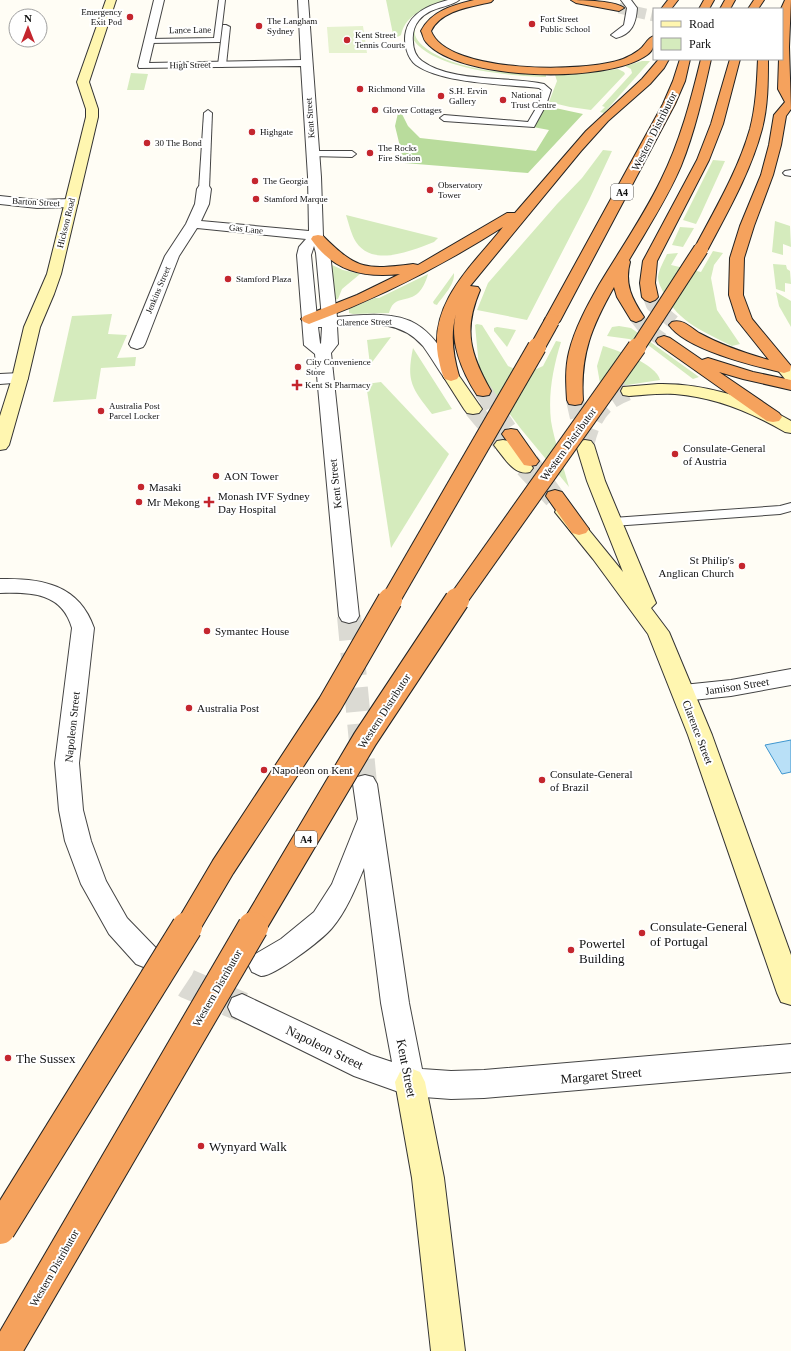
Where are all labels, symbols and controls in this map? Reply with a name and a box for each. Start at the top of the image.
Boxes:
place label: Emergency Exit Pod [81,7,122,27]
north arrow [8,8,48,48]
legend [653,8,783,60]
text: N [24,12,32,24]
marker: Emergency Exit Pod [125,12,135,22]
place label: Fort Street Public School [540,14,591,34]
place label: The Langham Sydney [267,16,317,36]
text: Road [689,17,714,31]
marker: Fort Street Public School [527,19,537,29]
marker: The Langham Sydney [254,21,264,31]
street label: Lance Lane [169,25,211,35]
place label: Kent Street Tennis Courts [355,30,406,50]
marker: Kent Street Tennis Courts [342,35,352,45]
text: Park [689,37,711,51]
street label: High Street [169,60,211,70]
marker: Richmond Villa [355,84,365,94]
place label: Richmond Villa [368,84,425,94]
place label: S.H. Ervin Gallery [449,86,488,106]
street label: Western Distributor [629,89,679,172]
place label: National Trust Centre [511,90,556,110]
marker: S.H. Ervin Gallery [436,91,446,101]
marker: National Trust Centre [498,95,508,105]
street label: Kent Street [304,97,316,139]
marker: Glover Cottages [370,105,380,115]
place label: Glover Cottages [383,105,442,115]
marker: Highgate [247,127,257,137]
place label: Highgate [260,127,293,137]
marker: 30 The Bond [142,138,152,148]
place label: 30 The Bond [155,138,202,148]
place label: The Rocks Fire Station [378,143,421,163]
marker: The Rocks Fire Station [365,148,375,158]
marker: The Georgia [250,176,260,186]
place label: The Georgia [263,176,308,186]
place label: Observatory Tower [438,180,483,200]
road number: A4 [611,184,633,200]
marker: Observatory Tower [425,185,435,195]
marker: Stamford Marque [251,194,261,204]
place label: Stamford Marque [264,194,328,204]
street label: Barton Street [12,196,61,208]
street label: Hickson Road [55,196,77,249]
street label: Gas Lane [228,222,264,236]
street label: Jenkins Street [144,264,173,315]
marker: Stamford Plaza [223,274,233,284]
place label: Stamford Plaza [236,274,291,284]
street label: Clarence Street [336,317,392,327]
place label: City Convenience Store [306,357,371,377]
marker: City Convenience Store [293,362,303,372]
marker: Kent St Pharmacy [292,380,302,390]
place label: Kent St Pharmacy [305,380,371,390]
place label: Australia Post Parcel Locker [109,401,160,421]
street label: Western Distributor [538,405,599,483]
marker: Australia Post Parcel Locker [96,406,106,416]
place label: Consulate-General of Austria [683,442,765,467]
marker: Consulate-General of Austria [670,449,680,459]
street label: Kent Street [326,459,344,509]
place label: AON Tower [224,470,279,482]
marker: AON Tower [211,471,221,481]
place label: Masaki [149,481,181,493]
marker: Masaki [136,482,146,492]
place label: Monash IVF Sydney Day Hospital [218,490,310,515]
place label: Mr Mekong [147,496,200,508]
marker: Monash IVF Sydney Day Hospital [203,496,215,508]
marker: Mr Mekong [134,497,144,507]
place label: St Philip's Anglican Church [659,554,735,579]
marker: St Philip's Anglican Church [737,561,747,571]
place label: Symantec House [215,625,289,637]
marker: Symantec House [202,626,212,636]
street label: Western Distributor [355,671,413,751]
street label: Jamison Street [704,675,770,697]
street label: Napoleon Street [62,691,82,763]
street label: Clarence Street [680,698,716,766]
place label: Australia Post [197,702,259,714]
marker: Australia Post [184,703,194,713]
place label: Napoleon on Kent [272,764,353,776]
marker: Napoleon on Kent [259,765,269,775]
place label: Consulate-General of Brazil [550,768,632,793]
marker: Consulate-General of Brazil [537,775,547,785]
road number: A4 [295,831,317,847]
place label: Consulate-General of Portugal [650,919,748,949]
marker: Consulate-General of Portugal [637,928,647,938]
place label: Powertel Building [579,936,626,966]
marker: Powertel Building [566,945,576,955]
street label: Western Distributor [190,947,244,1029]
street label: Napoleon Street [284,1022,366,1073]
street label: Kent Street [394,1038,420,1099]
place label: The Sussex [16,1051,76,1066]
marker: The Sussex [3,1053,13,1063]
street label: Margaret Street [560,1064,642,1086]
place label: Wynyard Walk [209,1139,287,1154]
marker: Wynyard Walk [196,1141,206,1151]
street label: Western Distributor [27,1227,81,1309]

